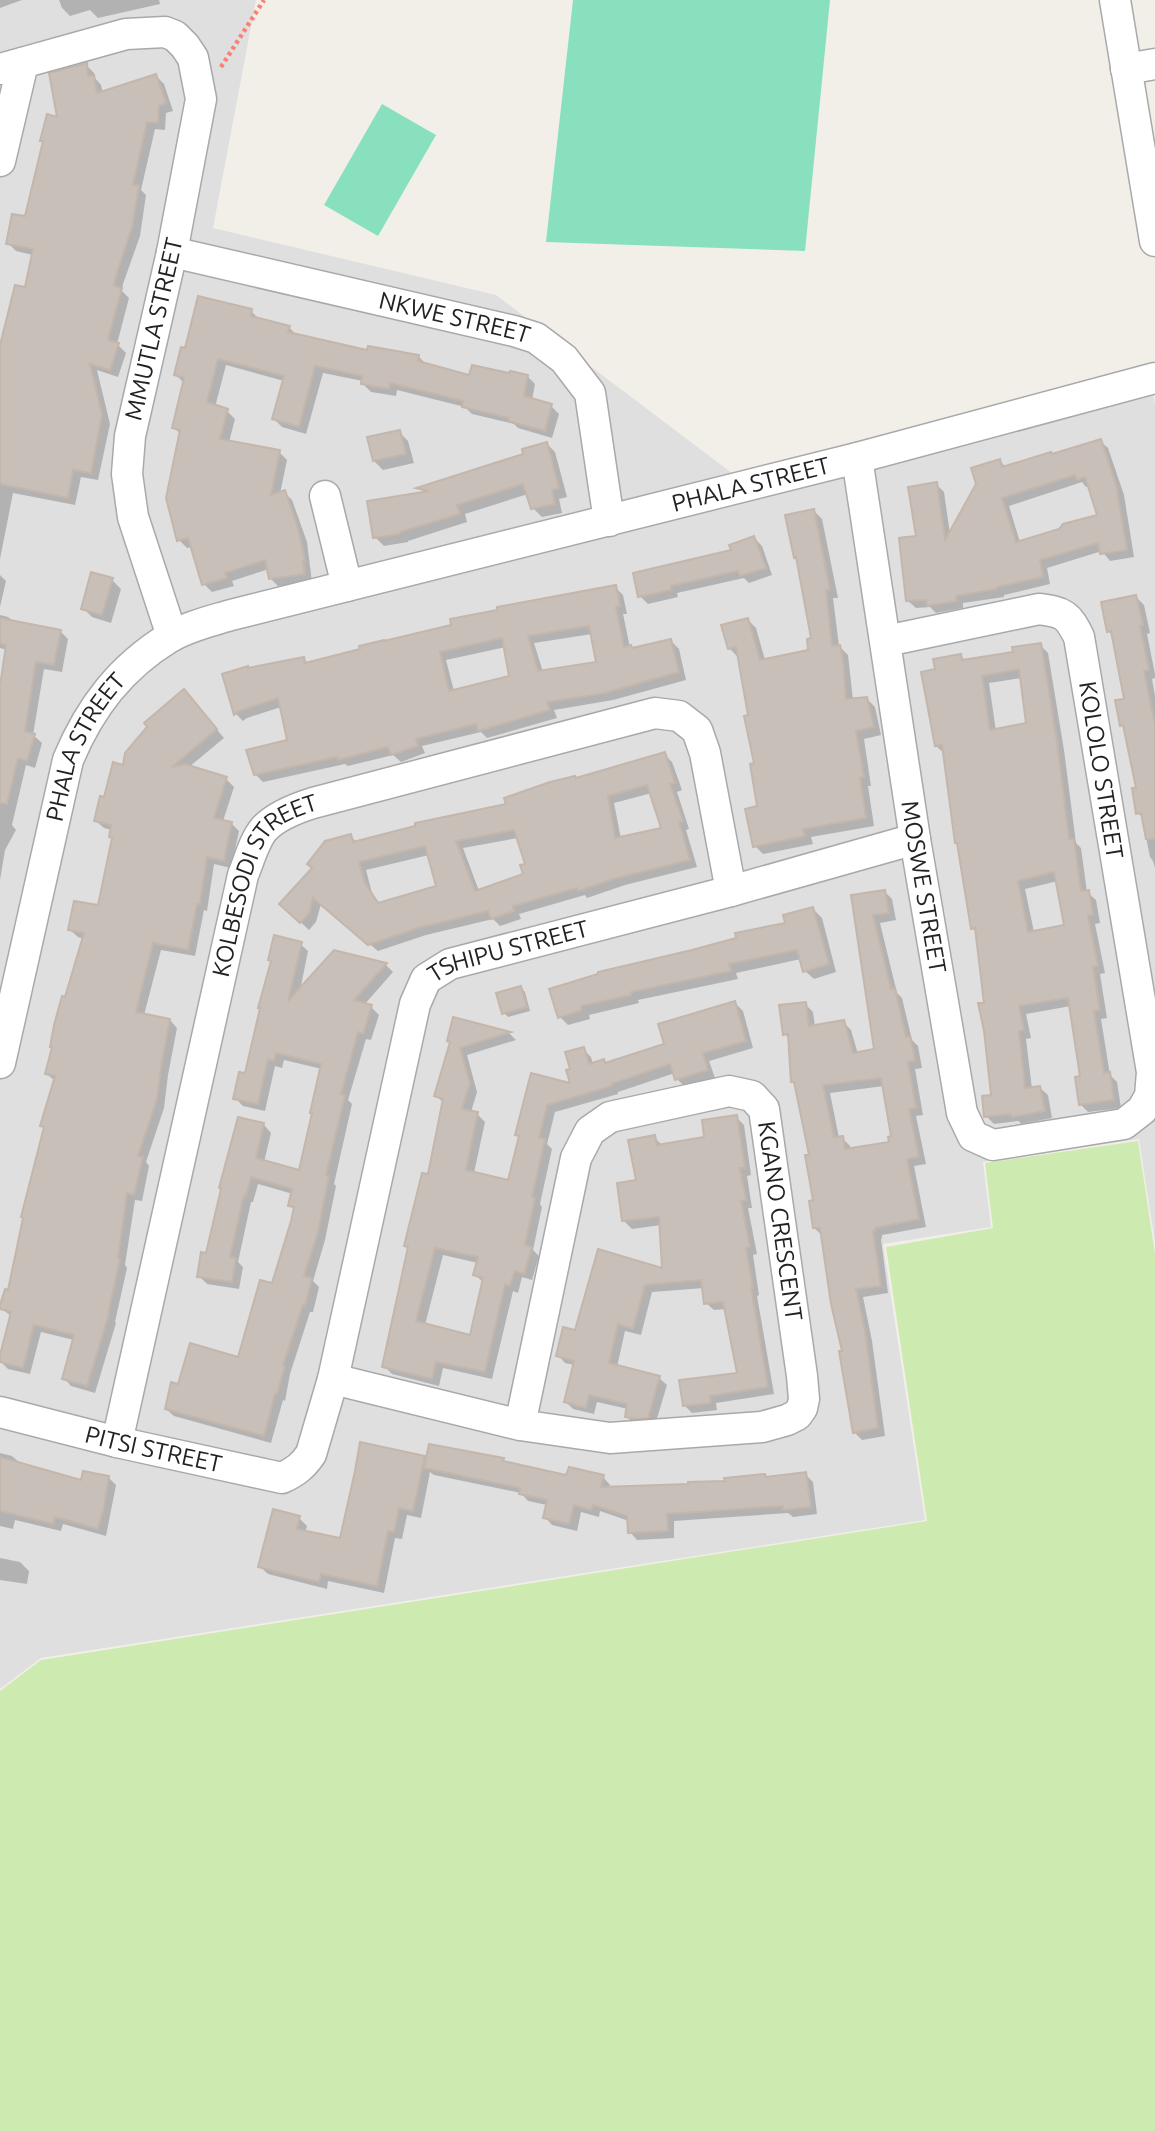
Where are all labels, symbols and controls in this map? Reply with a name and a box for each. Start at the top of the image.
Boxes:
street label: MMUTLA STREET [119,235,188,423]
street label: NKWE STREET [376,286,534,348]
street label: PHALA STREET [669,451,832,517]
street label: PHALA STREET [41,667,130,824]
street label: KOLOLO STREET [1074,679,1129,861]
street label: KOLBESODI STREET [207,788,321,979]
street label: MOSWE STREET [896,799,952,975]
street label: TSHIPU STREET [423,915,591,988]
street label: KGANO CRESCENT [753,1119,808,1322]
street label: PITSI STREET [82,1420,224,1477]

